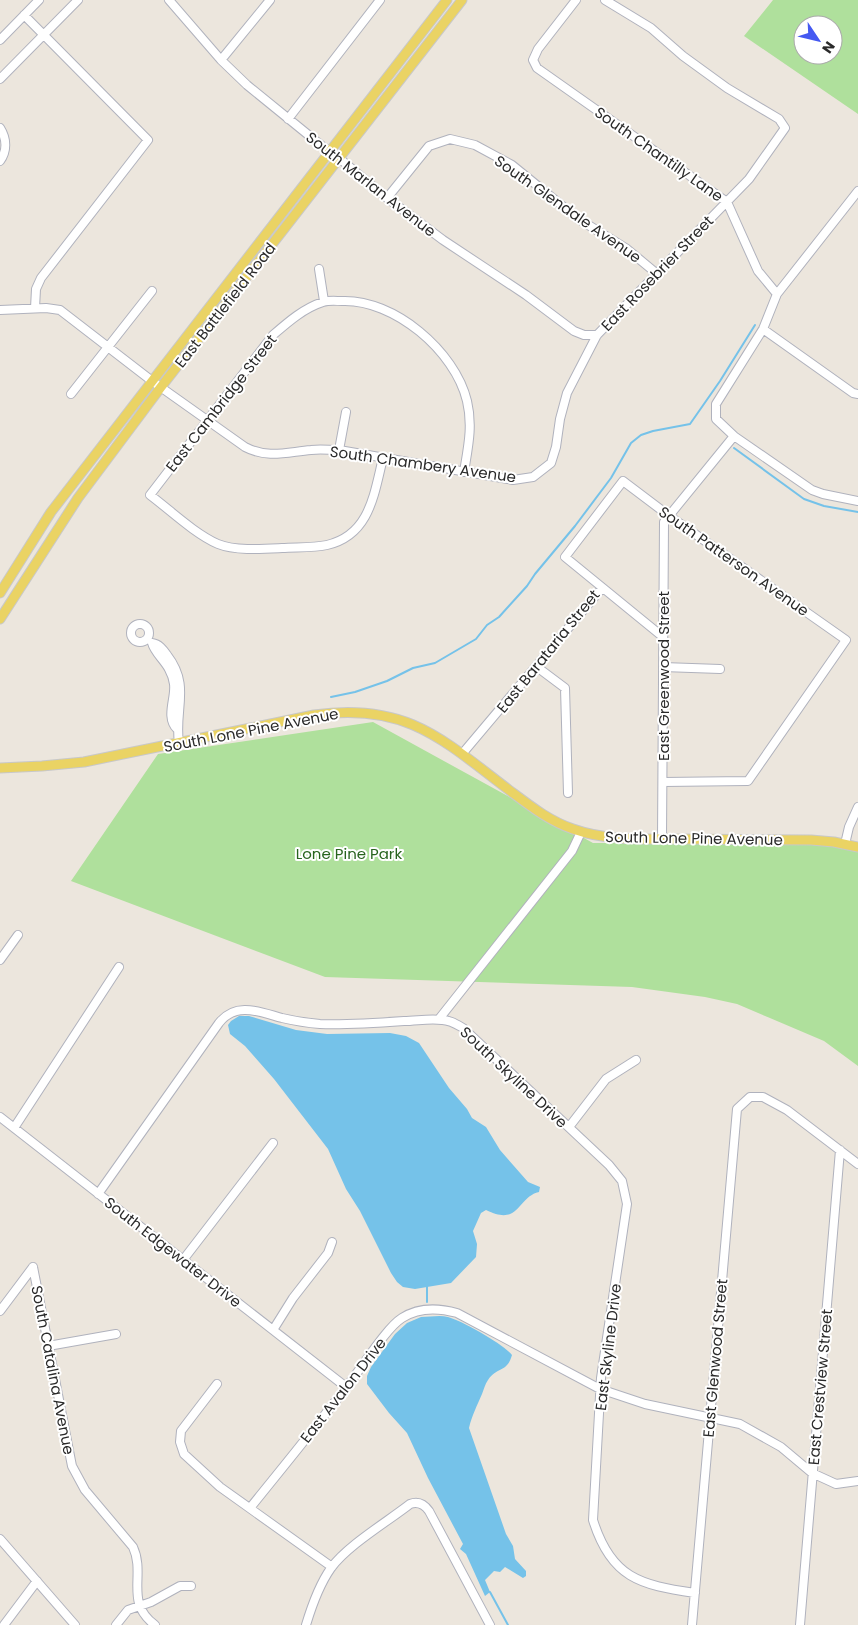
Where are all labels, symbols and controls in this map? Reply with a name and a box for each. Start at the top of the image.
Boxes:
north arrow [793,15,843,65]
text: N [817,37,840,58]
street label: South Chantilly Lane [591,102,727,206]
street label: South Marlan Avenue [302,127,440,241]
street label: South Glendale Avenue [490,150,646,268]
street label: East Rosebrier Street [596,211,718,335]
street label: East Battlefield Road [170,238,280,372]
street label: East Cambridge Street [161,330,281,476]
street label: South Chambery Avenue [329,441,517,487]
street label: South Patterson Avenue [655,501,813,621]
street label: East Barataria Street [492,585,604,717]
street label: East Greenwood Street [653,591,674,761]
street label: South Lone Pine Avenue [162,703,340,757]
street label: South Lone Pine Avenue [605,826,783,850]
park label: Lone Pine Park [296,843,402,864]
street label: South Skyline Drive [456,1022,572,1132]
street label: South Edgewater Drive [100,1192,246,1312]
street label: East Glenwood Street [698,1278,732,1438]
street label: East Skyline Drive [590,1282,626,1412]
street label: South Catalina Avenue [26,1284,80,1456]
street label: East Crestview Street [803,1308,837,1466]
street label: East Avalon Drive [295,1333,391,1447]

